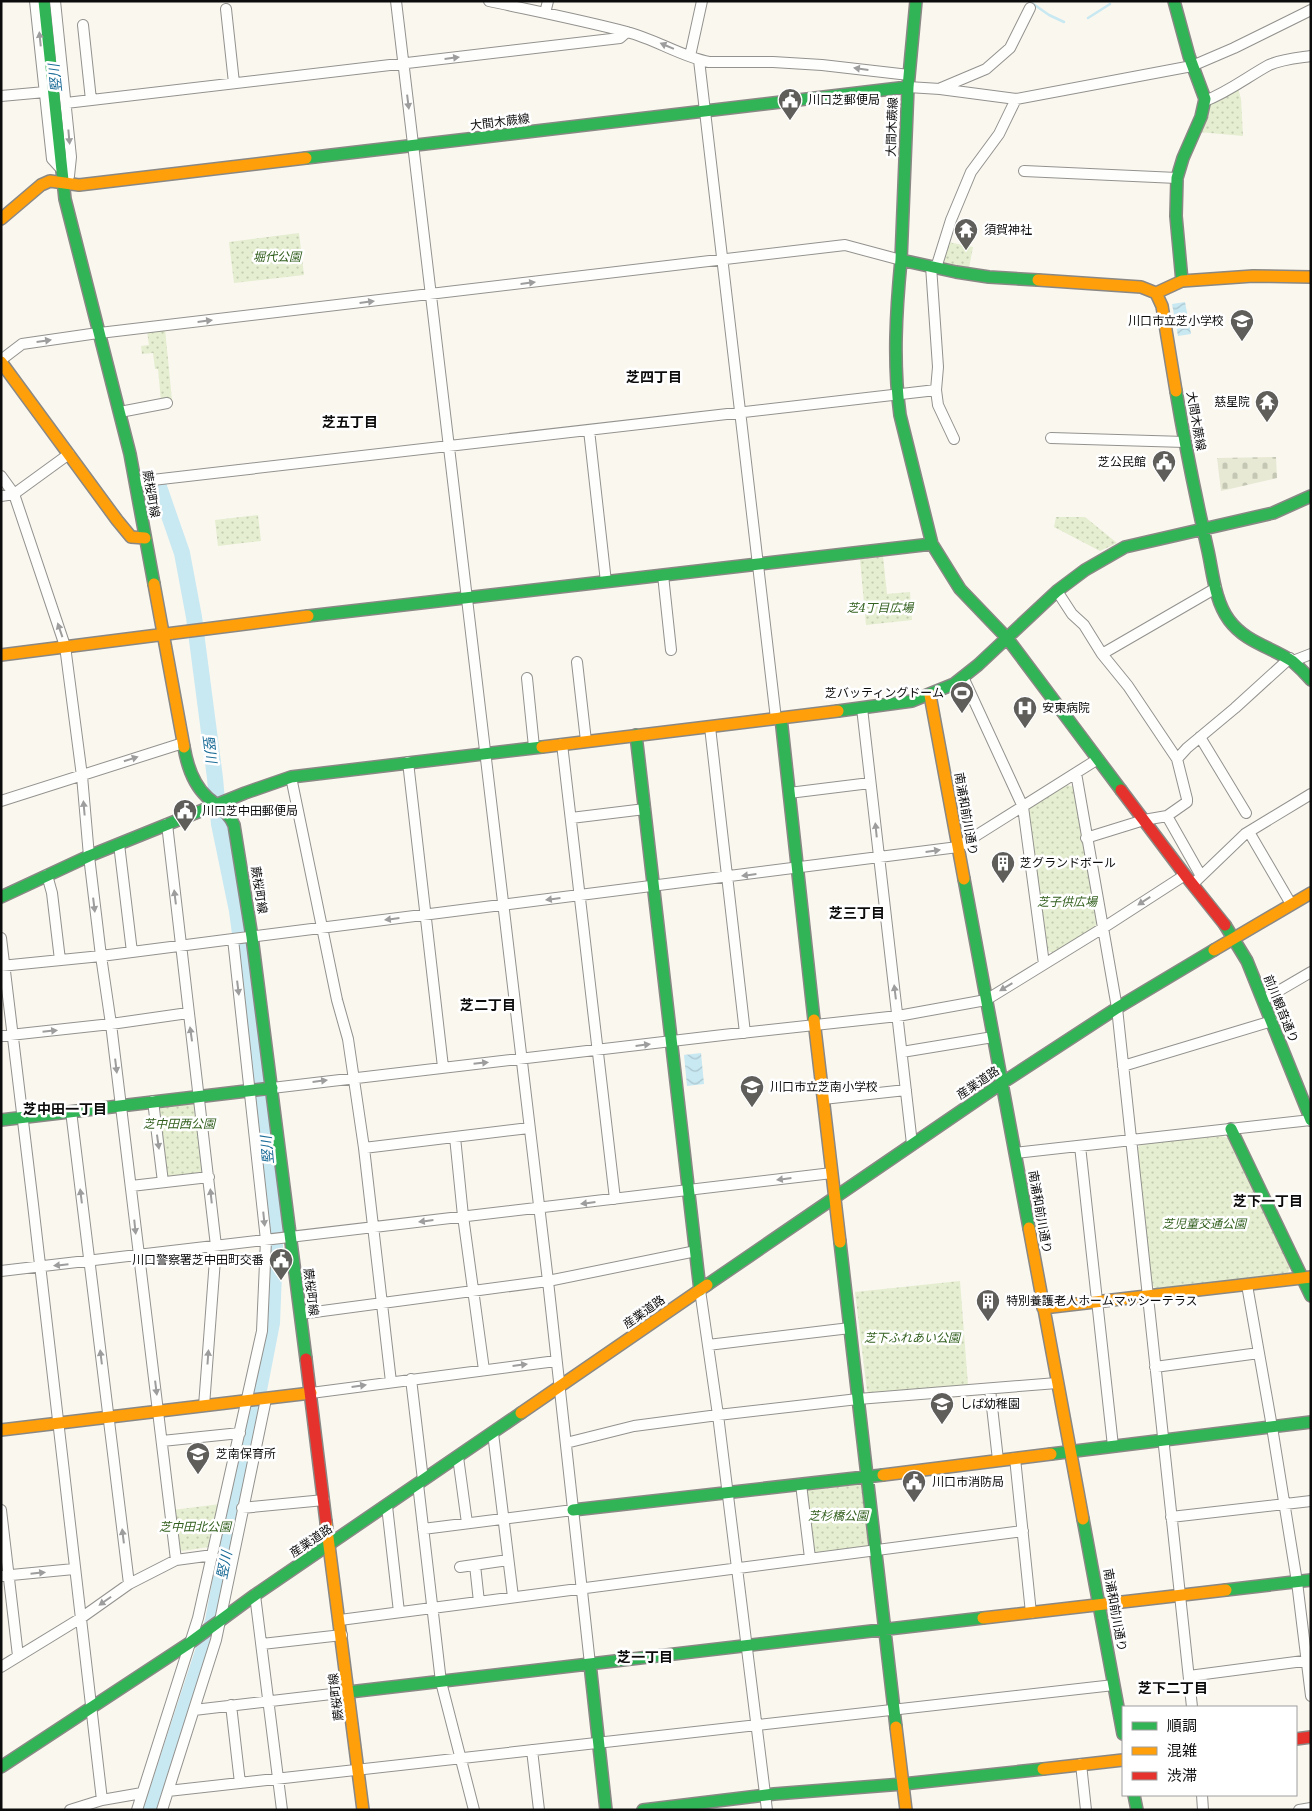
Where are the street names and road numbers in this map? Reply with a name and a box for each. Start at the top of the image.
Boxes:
street label: 大間木蕨線 [882,97,901,157]
street label: 大間木蕨線 [469,109,531,134]
street label: 大間木蕨線 [1183,390,1210,452]
street label: 蕨桜町線 [139,469,164,519]
street label: 南浦和前川通り [951,771,982,857]
street label: 蕨桜町線 [247,865,272,915]
street label: 前川観音通り [1260,972,1303,1045]
street label: 産業道路 [953,1062,1002,1103]
street label: 南浦和前川通り [1025,1169,1056,1255]
street label: 蕨桜町線 [300,1267,323,1317]
street label: 産業道路 [619,1291,668,1332]
street label: 産業道路 [286,1520,335,1561]
street label: 南浦和前川通り [1100,1567,1131,1653]
street label: 蕨桜町線 [324,1672,347,1722]

